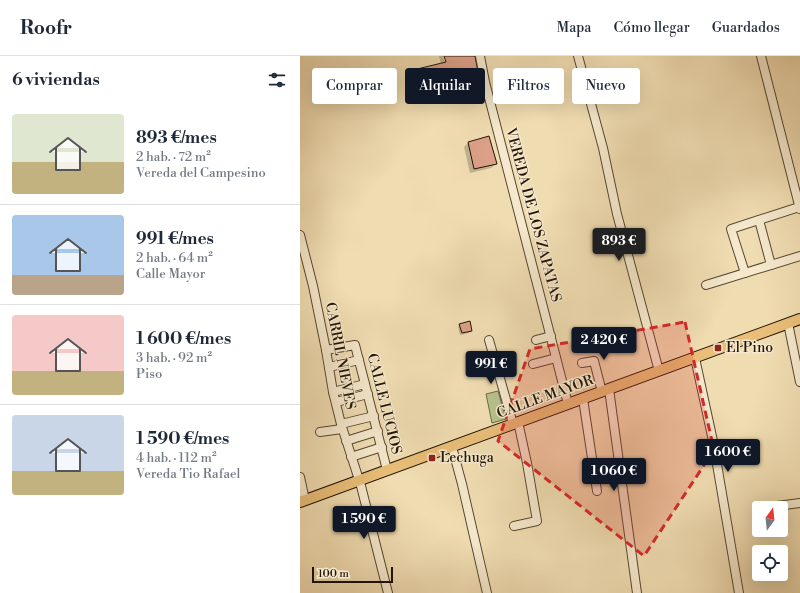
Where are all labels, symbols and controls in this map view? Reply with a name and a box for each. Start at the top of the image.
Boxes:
text: Roofr [20,16,72,40]
text: Mapa [557,19,591,37]
text: Cómo llegar [613,19,690,37]
text: Guardados [712,19,780,37]
chip: Comprar [312,68,397,104]
chip: Alquilar [405,68,485,104]
chip: Filtros [493,68,564,104]
chip: Nuevo [572,68,640,104]
text: 6 viviendas [12,69,100,91]
icon: filters [266,69,288,91]
street label: VEREDA DE LOS ZAPATAS [501,125,565,304]
text: 893 €/mes [136,127,217,149]
icon: home [44,130,92,178]
text: 2 hab. · 72 m² [136,149,211,165]
text: Vereda del Campesino [136,165,266,181]
text: 991 €/mes [136,228,214,250]
pin: 893 € [591,228,647,262]
icon: home [44,231,92,279]
text: 893 € [602,233,636,249]
text: 2 hab. · 64 m² [136,250,213,266]
text: Calle Mayor [136,266,205,282]
street label: CARRIL NIEVES [321,301,359,411]
pin: 2 420 € [567,327,641,361]
text: 1 600 €/mes [136,328,231,350]
icon: home [44,331,92,379]
text: 2 420 € [580,332,628,348]
place label: El Pino [726,339,773,357]
marker: El Pino [713,343,723,353]
text: 3 hab. · 92 m² [136,350,212,366]
pin: 991 € [463,351,519,385]
street label: CALLE LUCIOS [363,352,405,456]
text: 991 € [475,356,507,372]
text: Piso [136,366,162,382]
street label: CALLE MAYOR [494,371,596,423]
text: 1 590 €/mes [136,428,229,450]
icon: home [44,431,92,479]
pin: 1 600 € [691,439,765,473]
text: 1 600 € [705,444,751,460]
place label: Lechuga [440,449,495,467]
text: 4 hab. · 112 m² [136,450,217,466]
marker: Lechuga [427,453,437,463]
pin: 1 060 € [577,458,651,492]
text: 1 060 € [591,463,637,479]
text: Vereda Tio Rafael [136,466,240,482]
north arrow [752,501,788,537]
map controls [752,501,788,581]
pin: 1 590 € [327,506,401,540]
text: 1 590 € [342,511,386,527]
button: locate [752,545,788,581]
scale bar [312,565,393,584]
text: 100 m [318,567,349,581]

